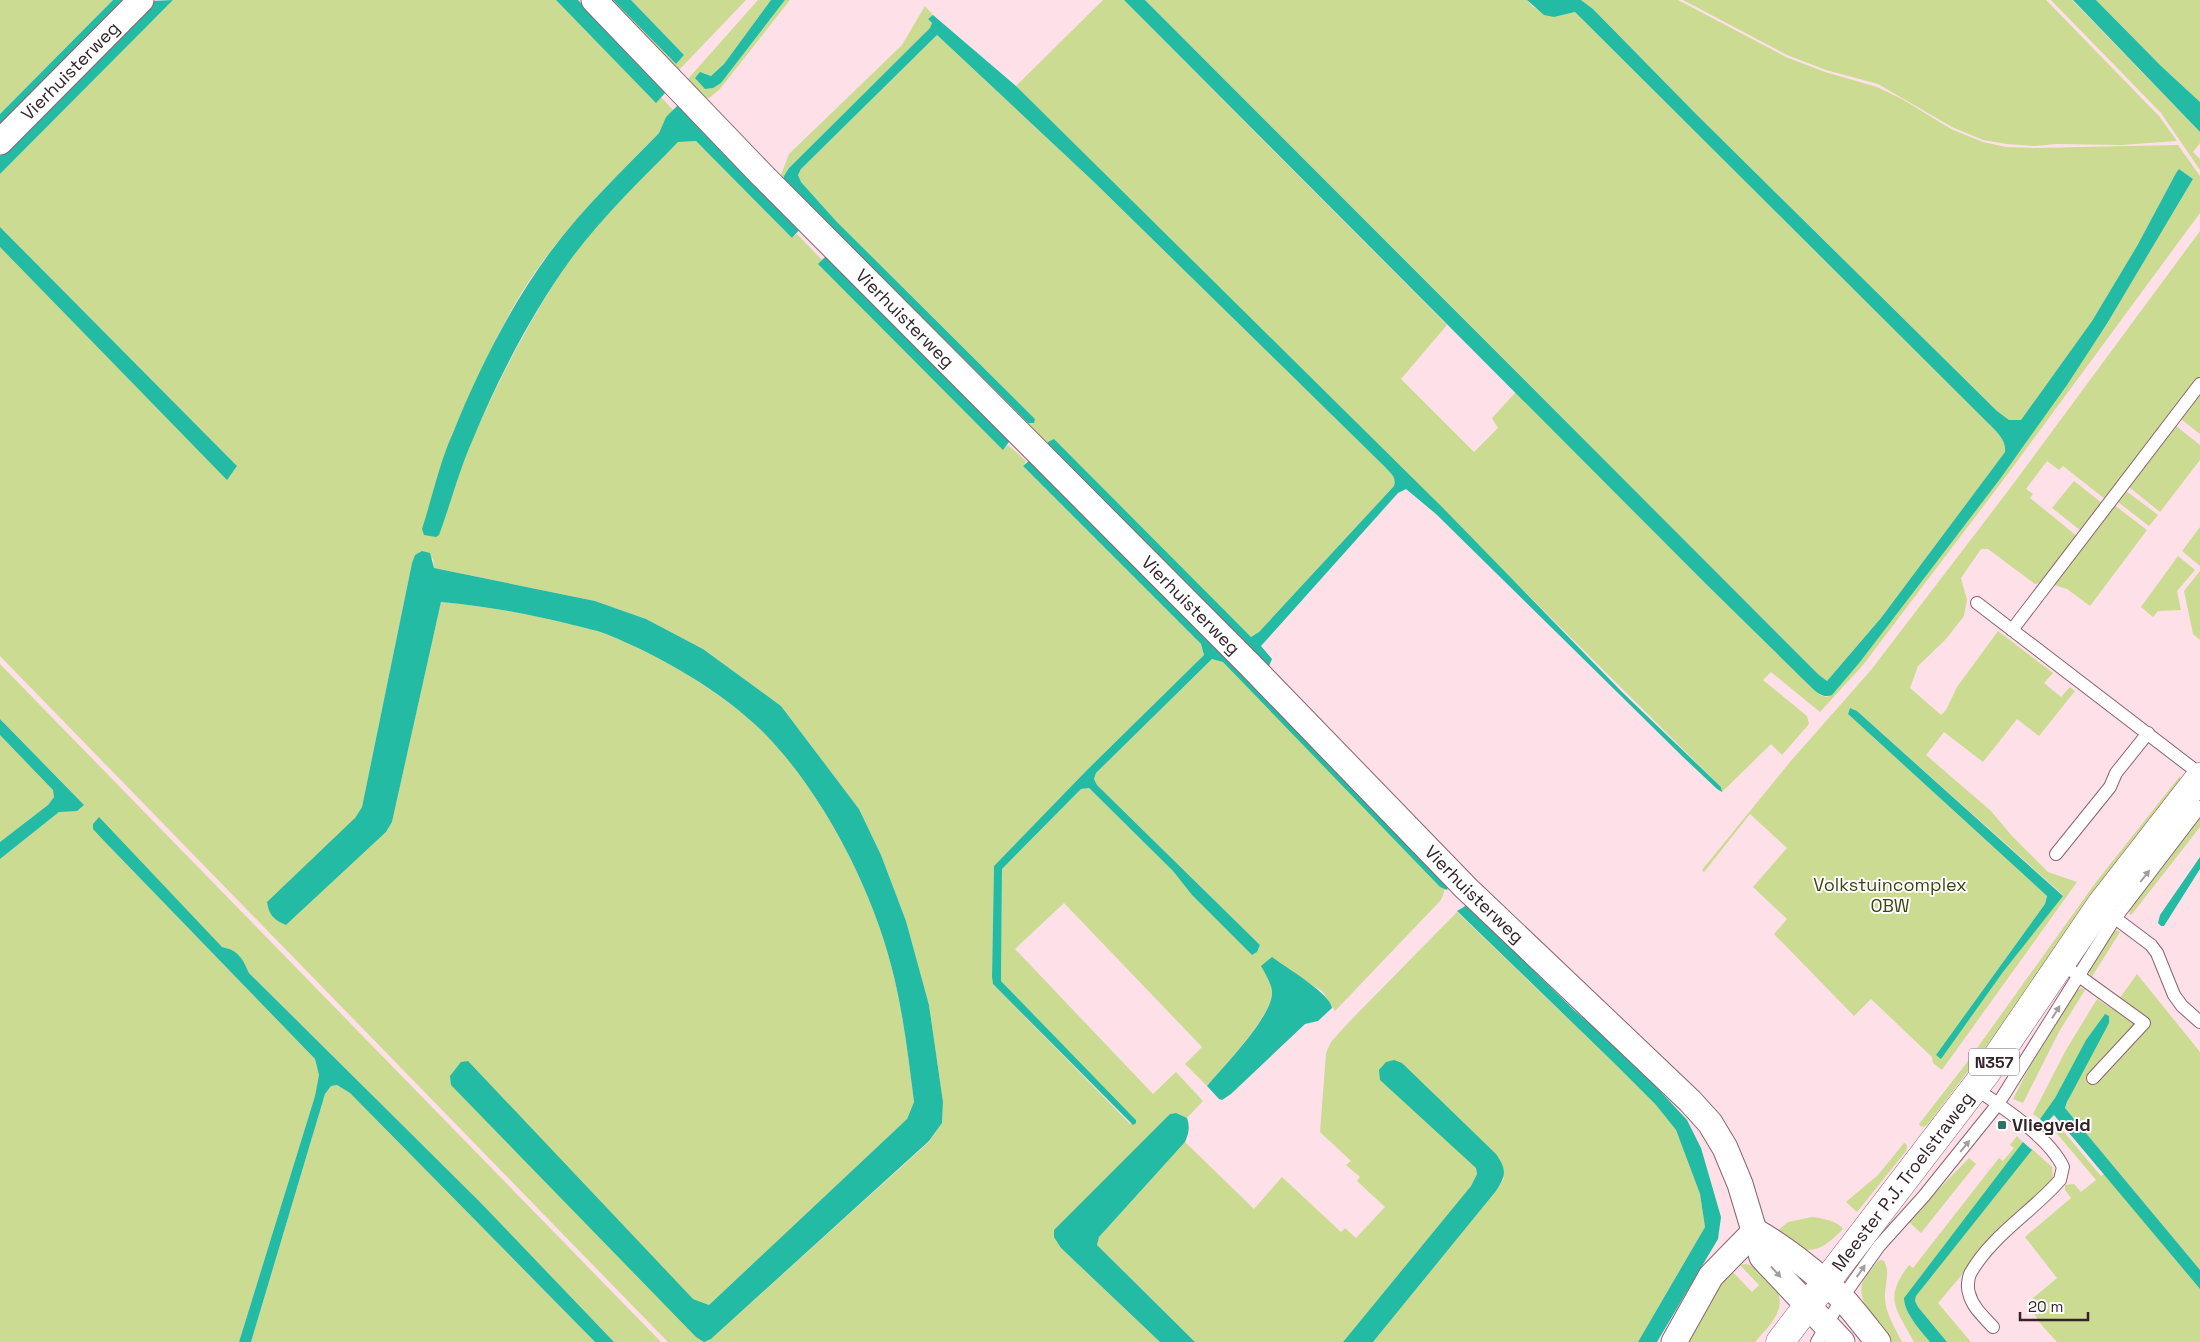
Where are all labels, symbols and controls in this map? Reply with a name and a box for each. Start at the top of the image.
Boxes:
street label: Vierhuisterweg [16,16,124,125]
street label: Vierhuisterweg [851,264,959,372]
street label: Vierhuisterweg [1137,551,1245,659]
street label: Vierhuisterweg [1420,840,1529,948]
one-way arrow [2140,870,2151,883]
park label: Volkstuincomplex OBW [1813,873,1967,917]
one-way arrow [2052,1005,2061,1019]
road number: N357 [1969,1048,2019,1076]
street label: Meester P.J. Troelstraweg [1826,1087,1978,1276]
place label: Vliegveld [2012,1113,2091,1136]
marker: Vliegveld [1996,1119,2008,1131]
one-way arrow [1959,1140,1970,1153]
one-way arrow [1856,1264,1866,1278]
one-way arrow [1770,1266,1782,1278]
scale bar [2020,1290,2088,1322]
text: 20 m [2028,1297,2063,1316]

